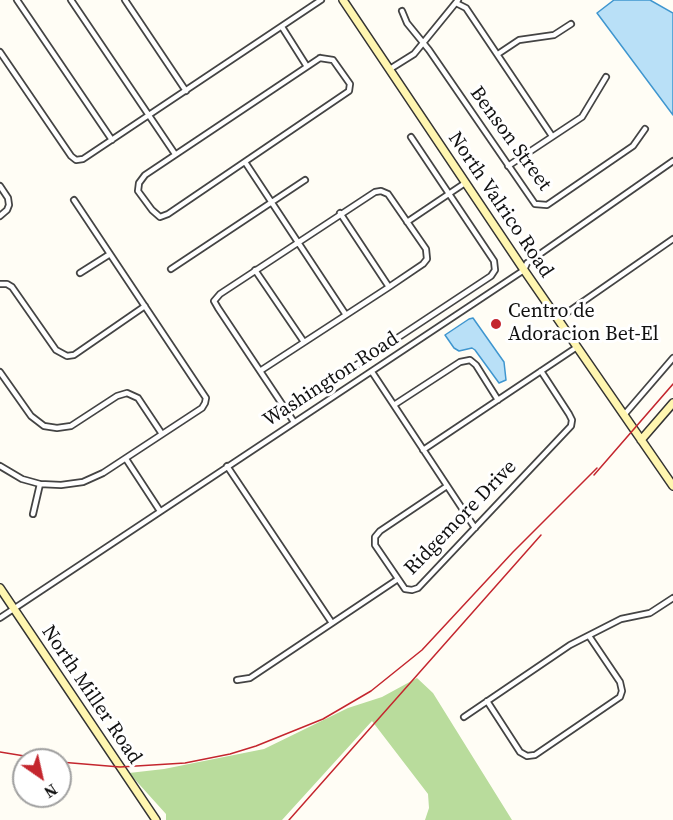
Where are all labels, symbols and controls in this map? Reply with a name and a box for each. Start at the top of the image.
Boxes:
street label: Benson Street [464,82,556,196]
street label: North Valrico Road [442,128,558,282]
place label: Centro de Adoracion Bet-El [508,300,659,347]
marker: Centro de Adoracion Bet-El [489,317,503,331]
street label: Washington Road [259,327,403,433]
street label: Ridgemore Drive [400,455,522,581]
street label: North Miller Road [36,621,146,769]
north arrow [12,748,72,808]
text: N [40,779,62,804]

